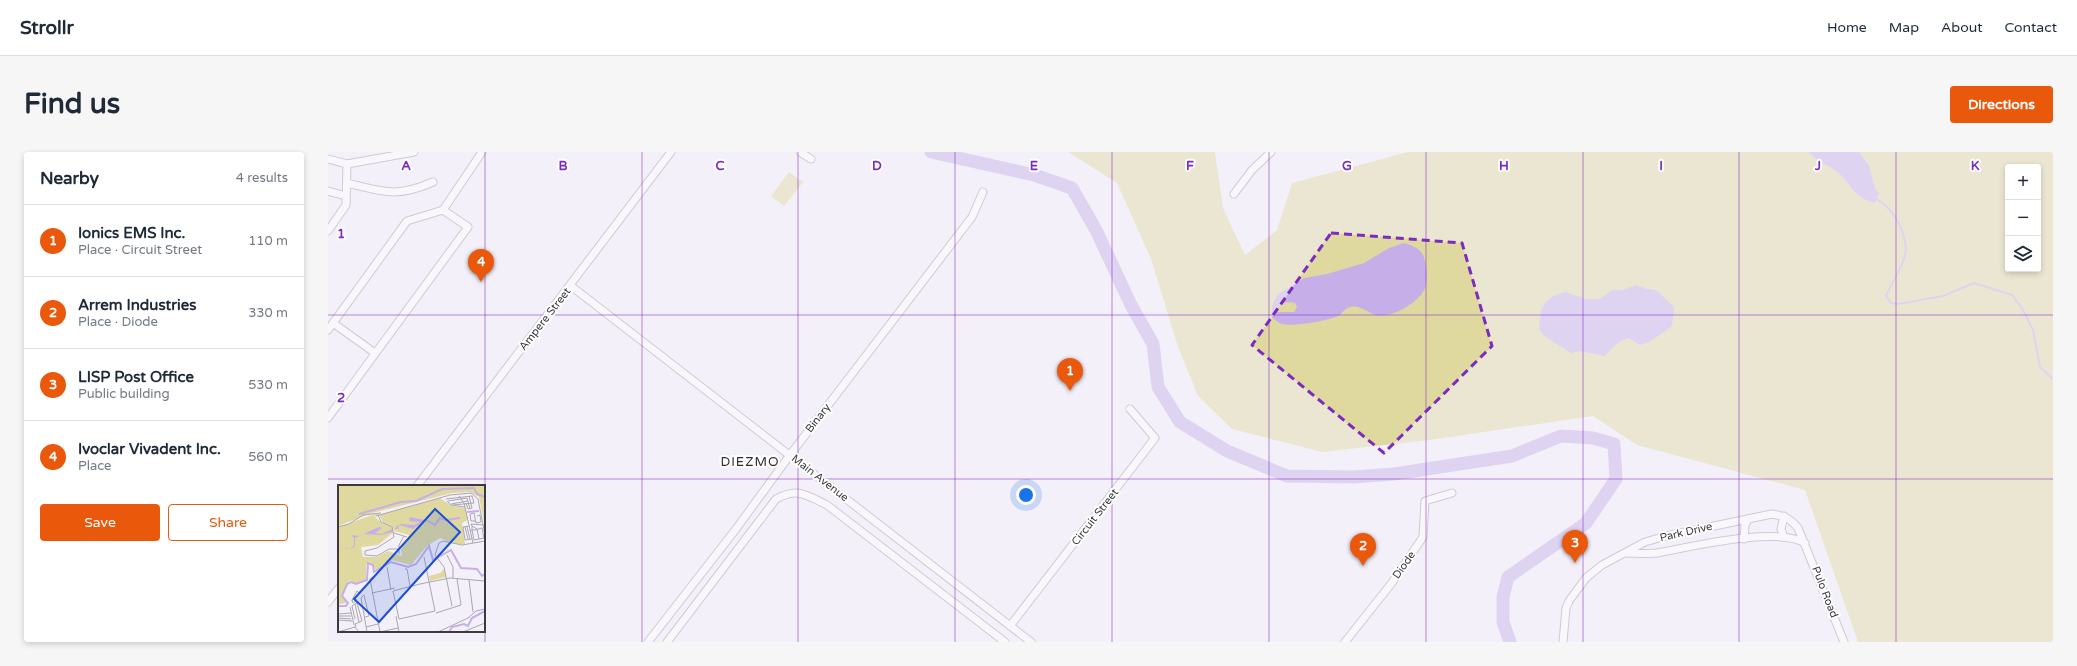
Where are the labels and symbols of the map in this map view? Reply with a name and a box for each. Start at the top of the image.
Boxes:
text: A [401,158,411,174]
text: B [558,158,568,174]
text: C [715,158,725,174]
text: D [872,158,882,174]
text: E [1030,158,1038,174]
text: F [1186,158,1194,174]
text: G [1342,158,1352,174]
text: H [1499,158,1509,174]
text: I [1659,158,1663,174]
text: J [1814,158,1821,174]
text: K [1971,158,1980,174]
text: 1 [337,226,345,242]
pin: 4 [468,249,494,282]
street label: Ampere Street [516,285,574,353]
pin: 1 [1057,358,1083,391]
text: 2 [337,390,345,406]
street label: Binary [803,401,833,435]
street label: Main Avenue [789,452,851,504]
district label: DIEZMO [720,454,780,470]
inset map [338,485,485,632]
your location [1016,485,1036,505]
street label: Circuit Street [1069,486,1121,548]
street label: Park Drive [1658,520,1714,544]
pin: 3 [1562,530,1588,563]
pin: 2 [1350,533,1376,566]
street label: Diode [1390,549,1418,581]
street label: Pulo Road [1809,564,1841,620]

